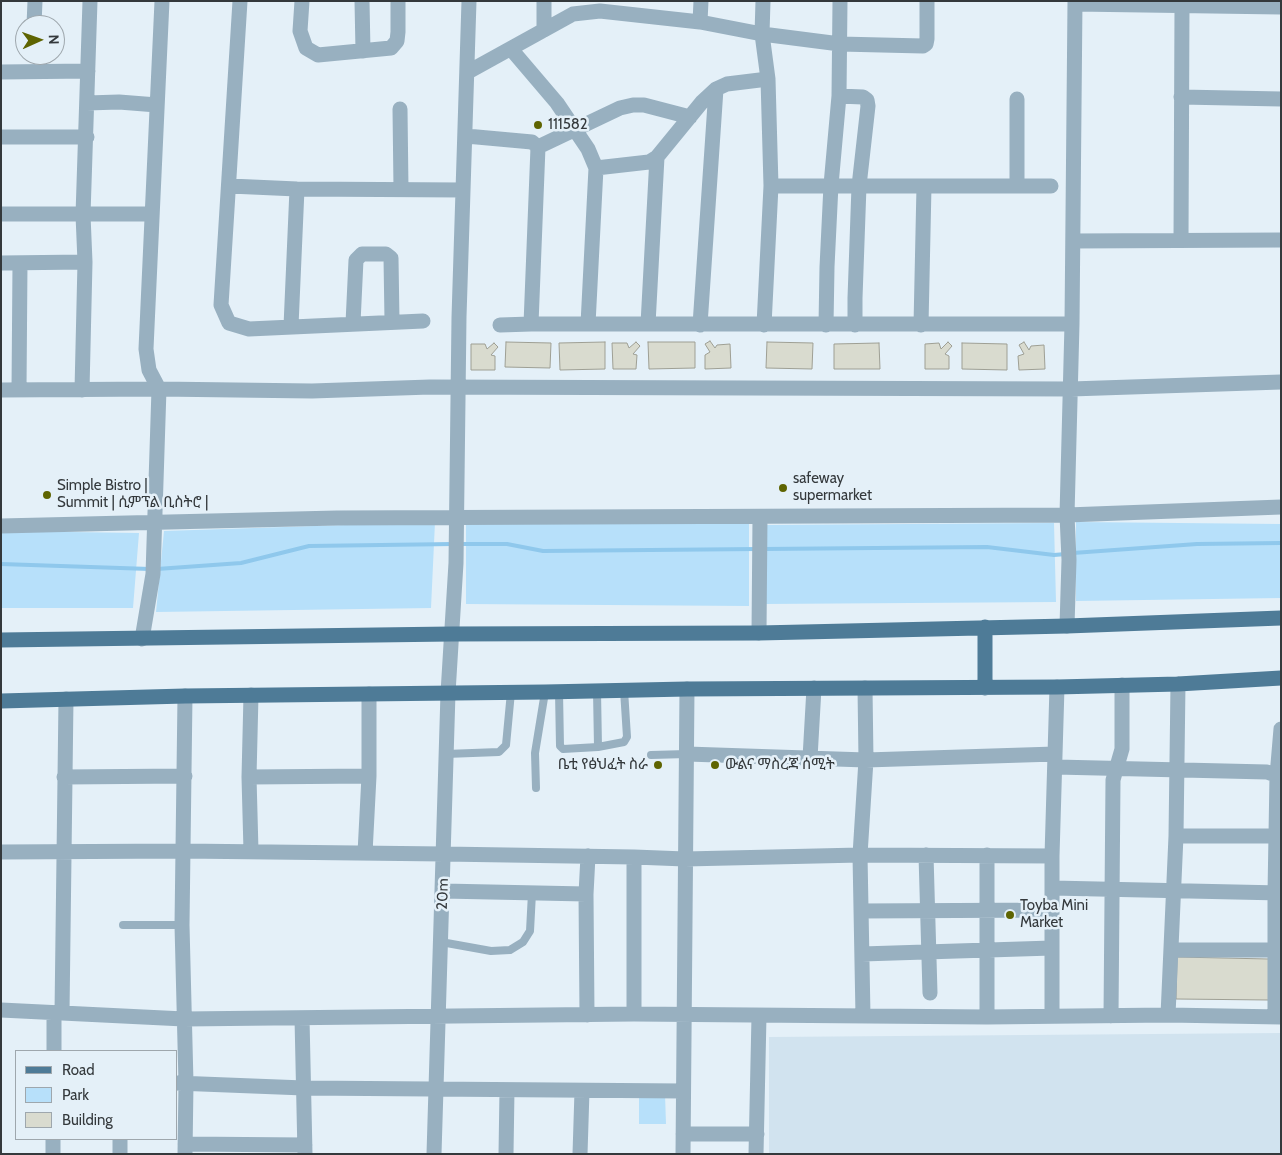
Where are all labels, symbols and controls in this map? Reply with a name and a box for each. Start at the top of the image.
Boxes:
north arrow [15,15,65,65]
text: N [45,34,63,45]
place label: 111582 [548,116,588,134]
marker: 111582 [532,119,544,131]
place label: safeway supermarket [793,470,872,505]
place label: Simple Bistro | Summit | ሲምፕል ቢስትሮ | [57,477,208,512]
marker: safeway supermarket [777,482,789,494]
marker: Simple Bistro | Summit | ሲምፕል ቢስትሮ | [41,489,53,501]
place label: ቤቲ የፅህፈት ስራ [558,756,648,774]
place label: ውልና ማስረጃ ሰሚት [725,756,835,774]
marker: ቤቲ የፅህፈት ስራ [652,759,664,771]
marker: ውልና ማስረጃ ሰሚት [709,759,721,771]
street label: 20m [433,878,453,910]
place label: Toyba Mini Market [1020,897,1088,932]
marker: Toyba Mini Market [1004,909,1016,921]
legend [15,1050,178,1140]
text: Road [62,1061,95,1079]
text: Park [62,1086,89,1104]
text: Building [62,1111,113,1129]

